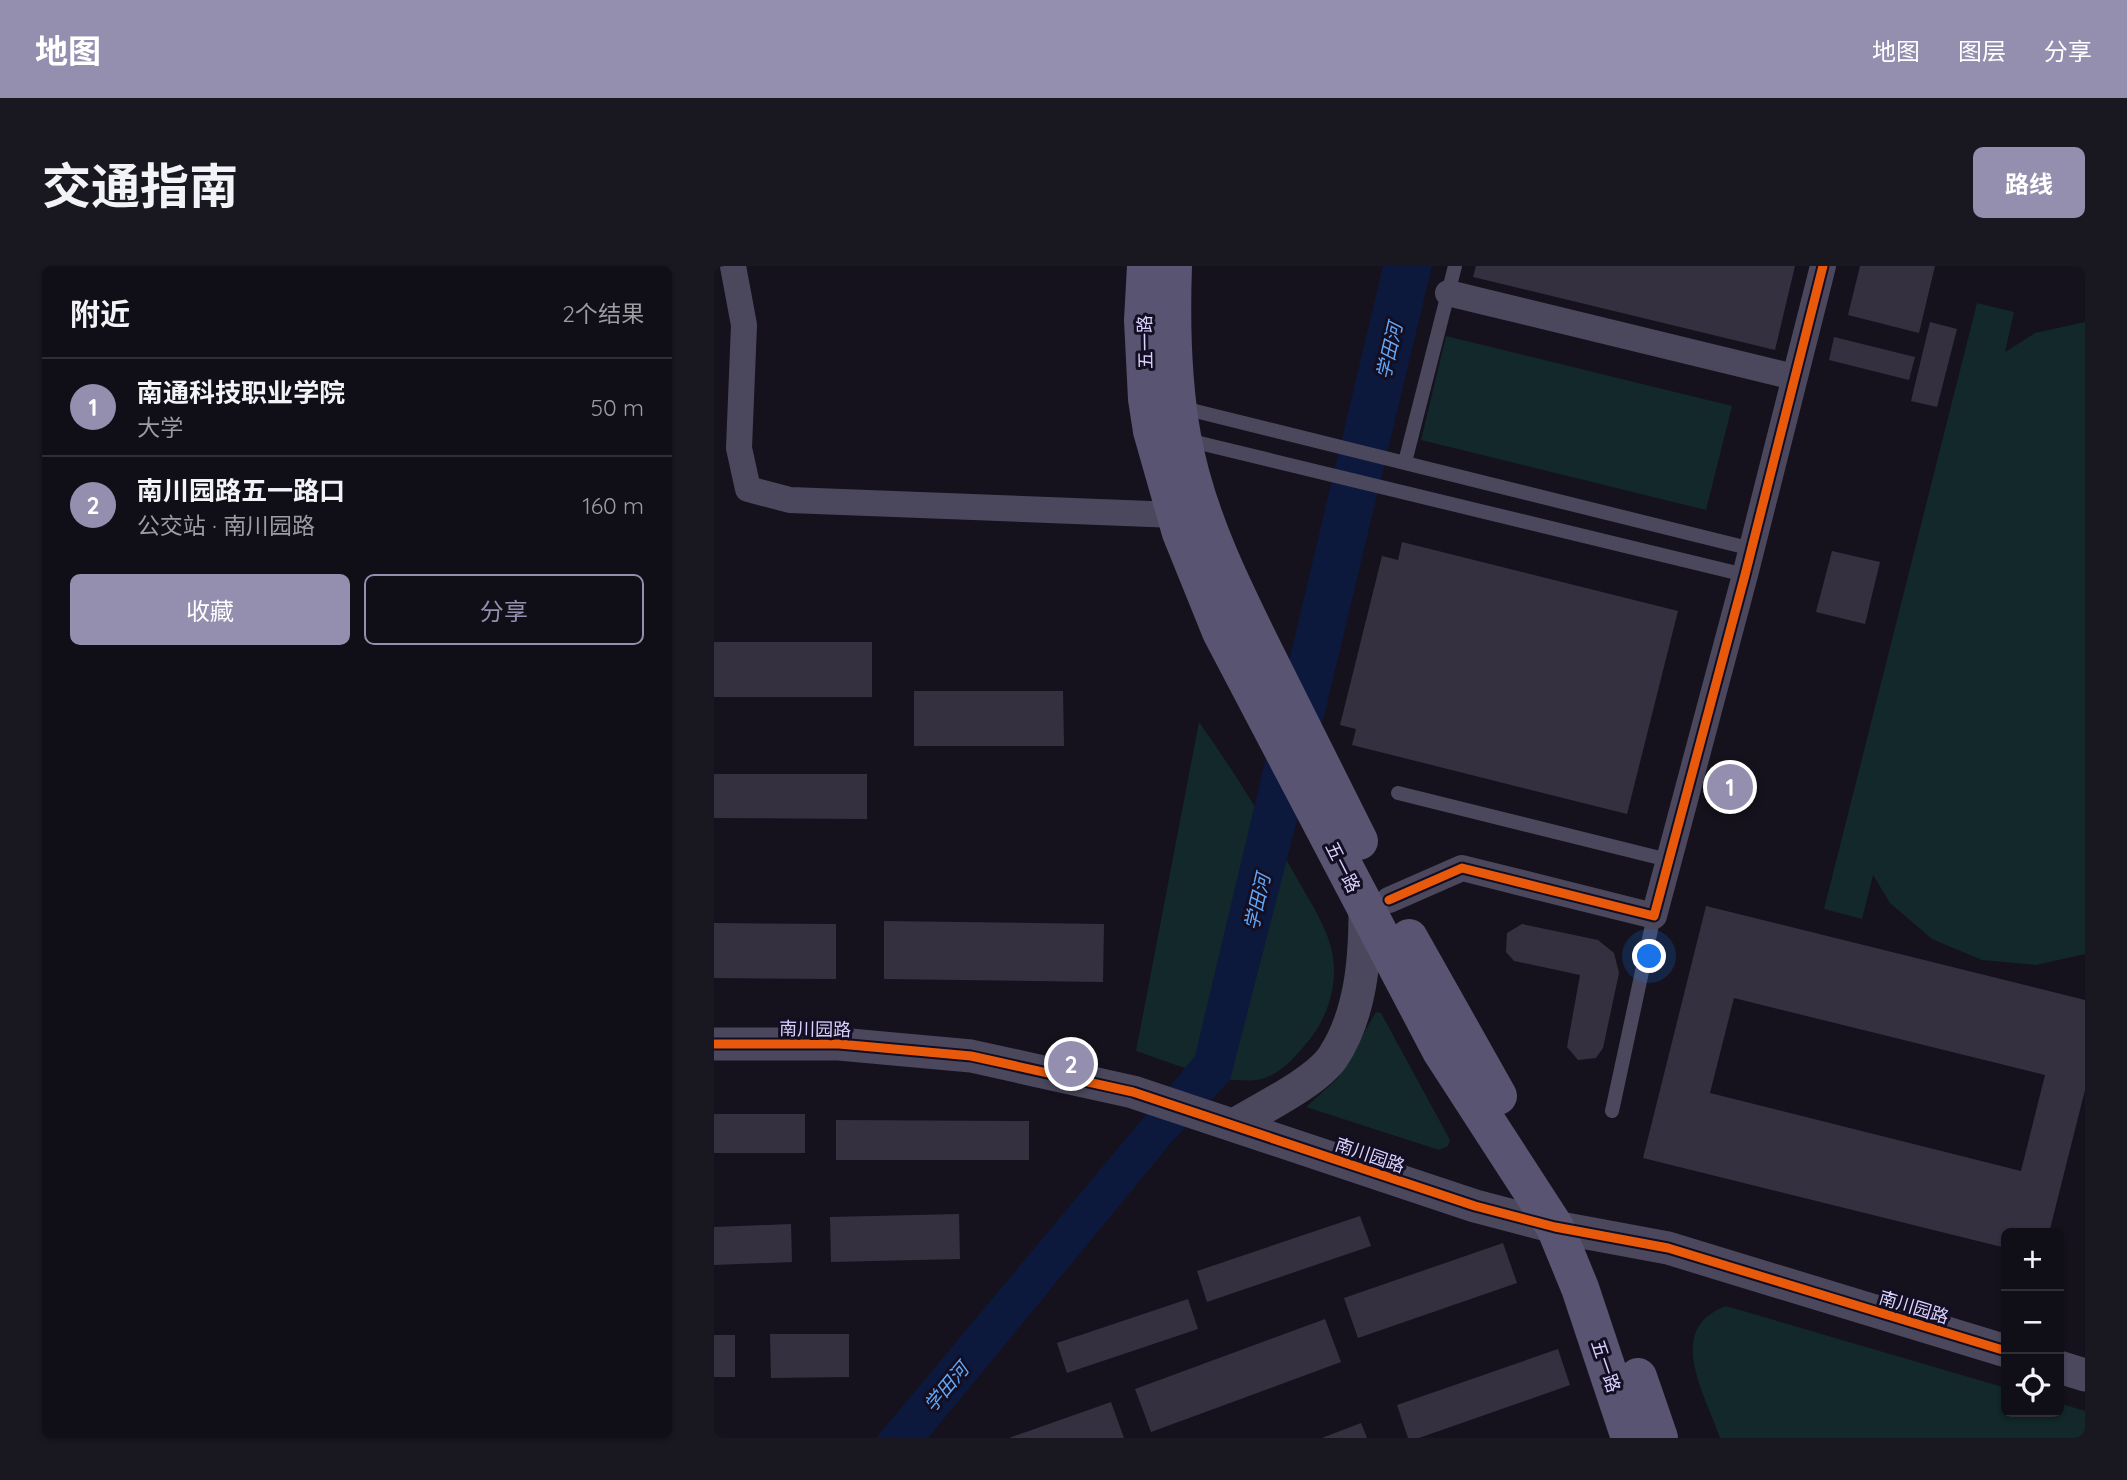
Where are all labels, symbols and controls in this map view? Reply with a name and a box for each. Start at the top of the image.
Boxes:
text: 地图 [35,30,101,71]
text: 地图 [1872,36,1920,66]
text: 图层 [1958,36,2006,66]
text: 分享 [2044,36,2092,66]
button: 路线 [1973,147,2085,218]
text: 交通指南 [42,155,238,216]
text: 附近 [70,295,130,333]
text: 2个结果 [562,299,644,328]
street label: 五一路 [1133,315,1157,369]
water label: 学田河 [1371,317,1408,381]
text: 南通科技职业学院 [137,376,345,409]
text: 1 [89,393,97,422]
text: 50 m [591,393,644,422]
text: 大学 [137,413,183,442]
text: 南川园路五一路口 [137,474,345,507]
text: 2 [86,491,100,520]
text: 160 m [582,491,644,520]
text: 公交站 · 南川园路 [137,511,315,540]
button: 收藏 [70,574,350,645]
button: 分享 [364,574,644,645]
pin: 1 [1707,761,1753,813]
street label: 五一路 [1320,838,1366,896]
water label: 学田河 [1239,868,1276,932]
your location [1632,939,1666,973]
street label: 南川园路 [779,1017,851,1041]
pin: 2 [1048,1038,1094,1090]
street label: 南川园路 [1332,1132,1408,1178]
map controls [2001,1228,2064,1417]
button: + [2001,1228,2064,1291]
street label: 南川园路 [1876,1285,1952,1329]
button: − [2001,1291,2064,1354]
street label: 五一路 [1586,1337,1626,1395]
water label: 学田河 [918,1354,976,1417]
button: locate [2001,1354,2064,1417]

